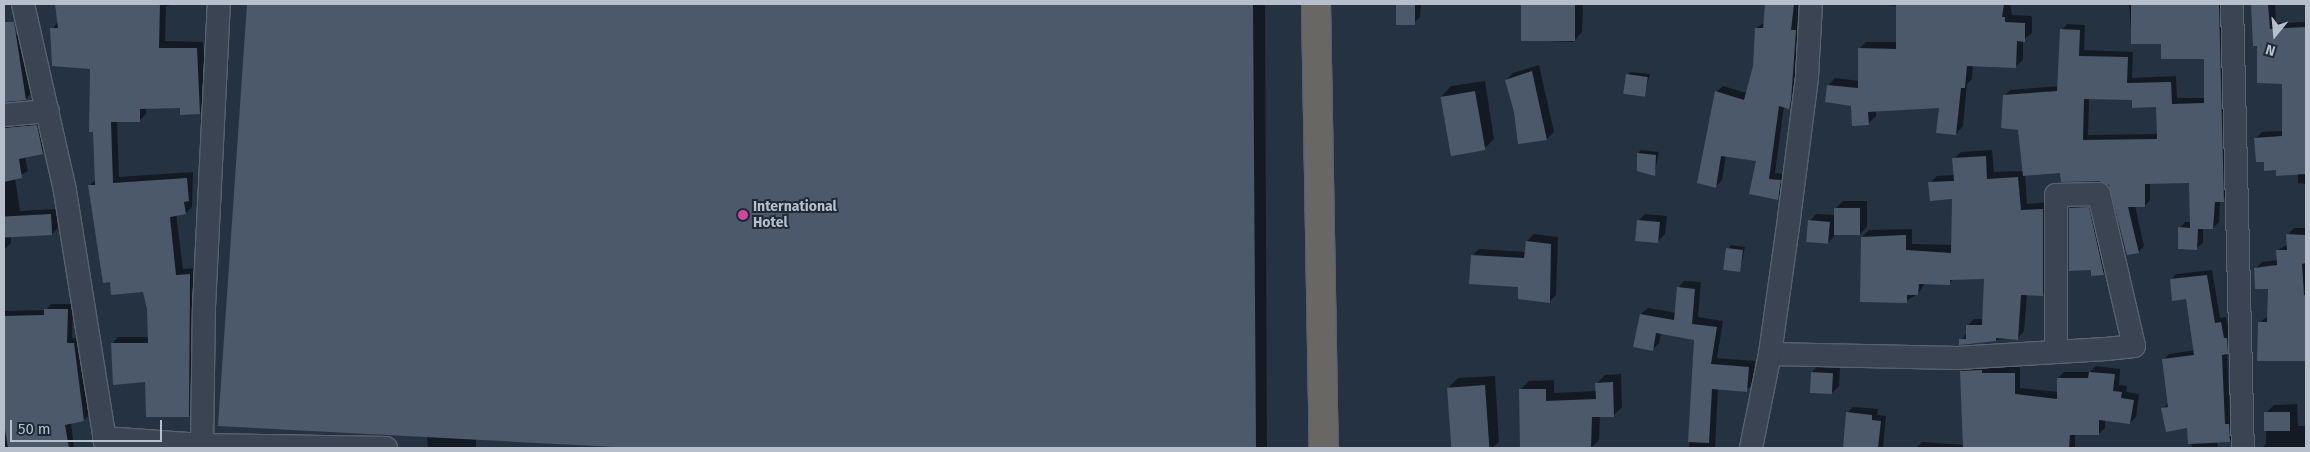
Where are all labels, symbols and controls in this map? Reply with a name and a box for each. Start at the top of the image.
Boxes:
north arrow [2250,10,2300,60]
text: N [2264,40,2277,59]
place label: International Hotel [753,199,837,232]
marker: International Hotel [737,209,749,221]
scale bar [12,410,165,442]
text: 50 m [18,420,51,438]

